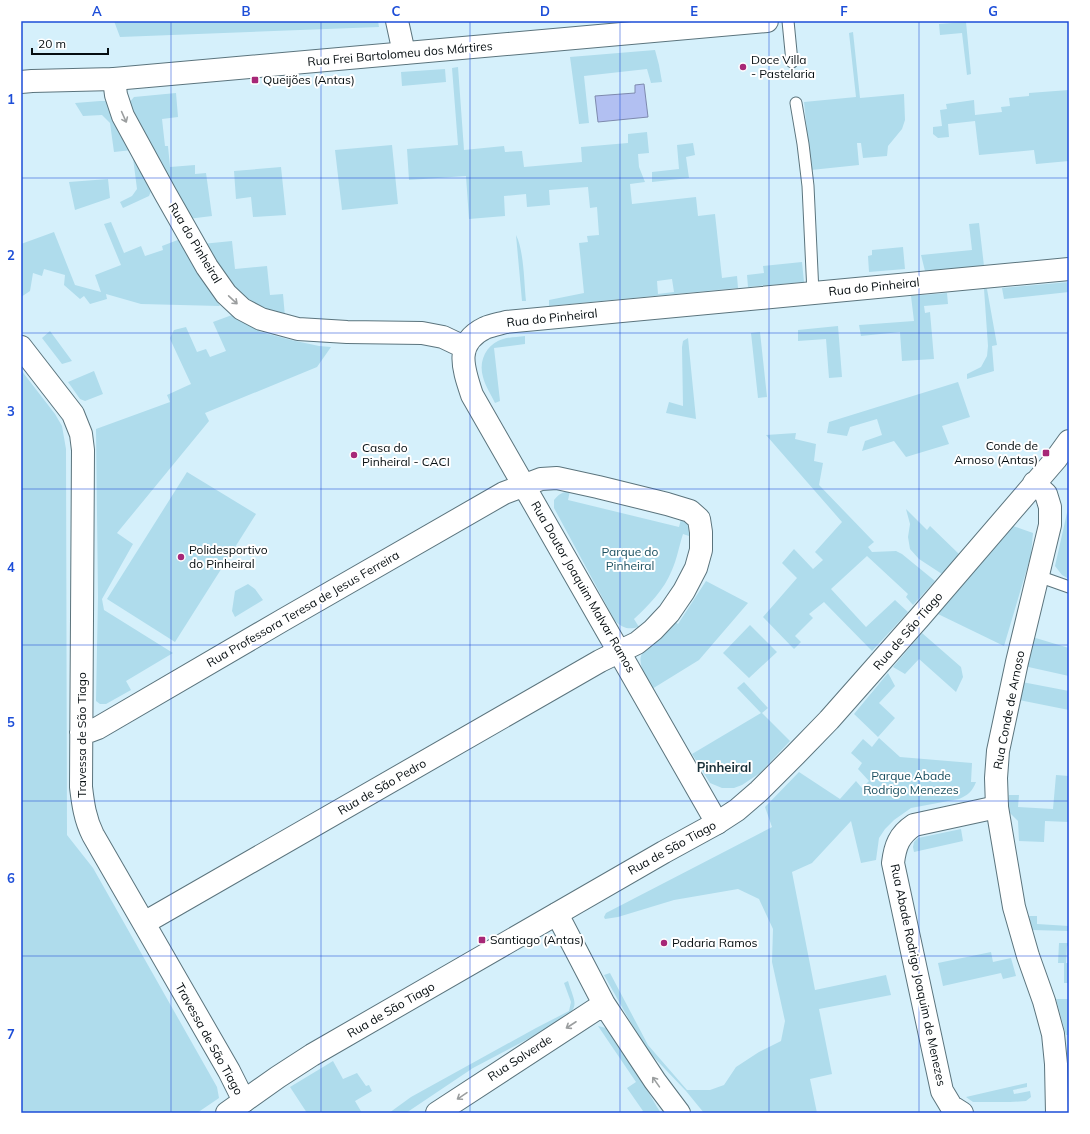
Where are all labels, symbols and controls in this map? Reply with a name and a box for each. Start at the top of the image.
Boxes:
text: A [92,3,102,19]
text: B [242,3,251,19]
text: C [392,3,401,19]
text: D [540,3,550,19]
text: E [690,3,698,19]
text: F [840,3,848,19]
text: G [988,3,998,19]
scale bar [32,30,108,56]
text: 20 m [38,36,66,51]
street label: Rua Frei Bartolomeu dos Mártires [307,38,493,69]
place label: Doce Villa - Pastelaria [751,52,815,81]
marker: Doce Villa - Pastelaria [738,62,748,72]
place label: Queijões (Antas) [263,72,355,87]
marker: Queijões (Antas) [250,75,260,85]
text: 1 [7,91,15,107]
one-way arrow [121,110,128,122]
street label: Rua do Pinheiral [166,200,225,286]
text: 2 [7,247,15,263]
street label: Rua do Pinheiral [828,274,920,299]
one-way arrow [228,295,238,305]
street label: Rua do Pinheiral [506,305,598,330]
text: 3 [7,403,15,419]
place label: Conde de Arnoso (Antas) [954,438,1038,467]
place label: Casa do Pinheiral - CACI [362,440,450,469]
marker: Conde de Arnoso (Antas) [1041,448,1051,458]
marker: Casa do Pinheiral - CACI [349,450,359,460]
street label: Rua Doutor Joaquim Malvar Ramos [528,498,639,675]
place label: Polidesportivo do Pinheiral [189,542,268,571]
park label: Parque do Pinheiral [602,544,659,573]
street label: Rua Professora Teresa de Jesus Ferreira [204,547,402,670]
marker: Polidesportivo do Pinheiral [176,552,186,562]
text: 4 [7,559,15,575]
street label: Rua de São Tiago [870,588,946,673]
street label: Rua Conde de Arnoso [990,649,1027,771]
street label: Travessa de São Tiago [74,672,89,798]
text: 5 [7,714,15,730]
street label: Rua de São Pedro [335,755,429,818]
district label: Pinheiral [697,759,751,775]
park label: Parque Abade Rodrigo Menezes [863,768,959,797]
street label: Rua de São Tiago [625,817,719,878]
street label: Rua Abade Rodrigo Joaquim de Menezes [888,862,949,1087]
text: 6 [7,870,15,886]
place label: Santiago (Antas) [490,932,584,947]
marker: Santiago (Antas) [477,935,487,945]
place label: Padaria Ramos [672,935,758,950]
marker: Padaria Ramos [659,938,669,948]
street label: Rua de São Tiago [344,978,437,1041]
street label: Travessa de São Tiago [172,980,247,1098]
one-way arrow [565,1021,577,1029]
text: 7 [7,1026,15,1042]
street label: Rua Solverde [485,1031,555,1084]
one-way arrow [652,1076,660,1087]
one-way arrow [457,1092,468,1100]

